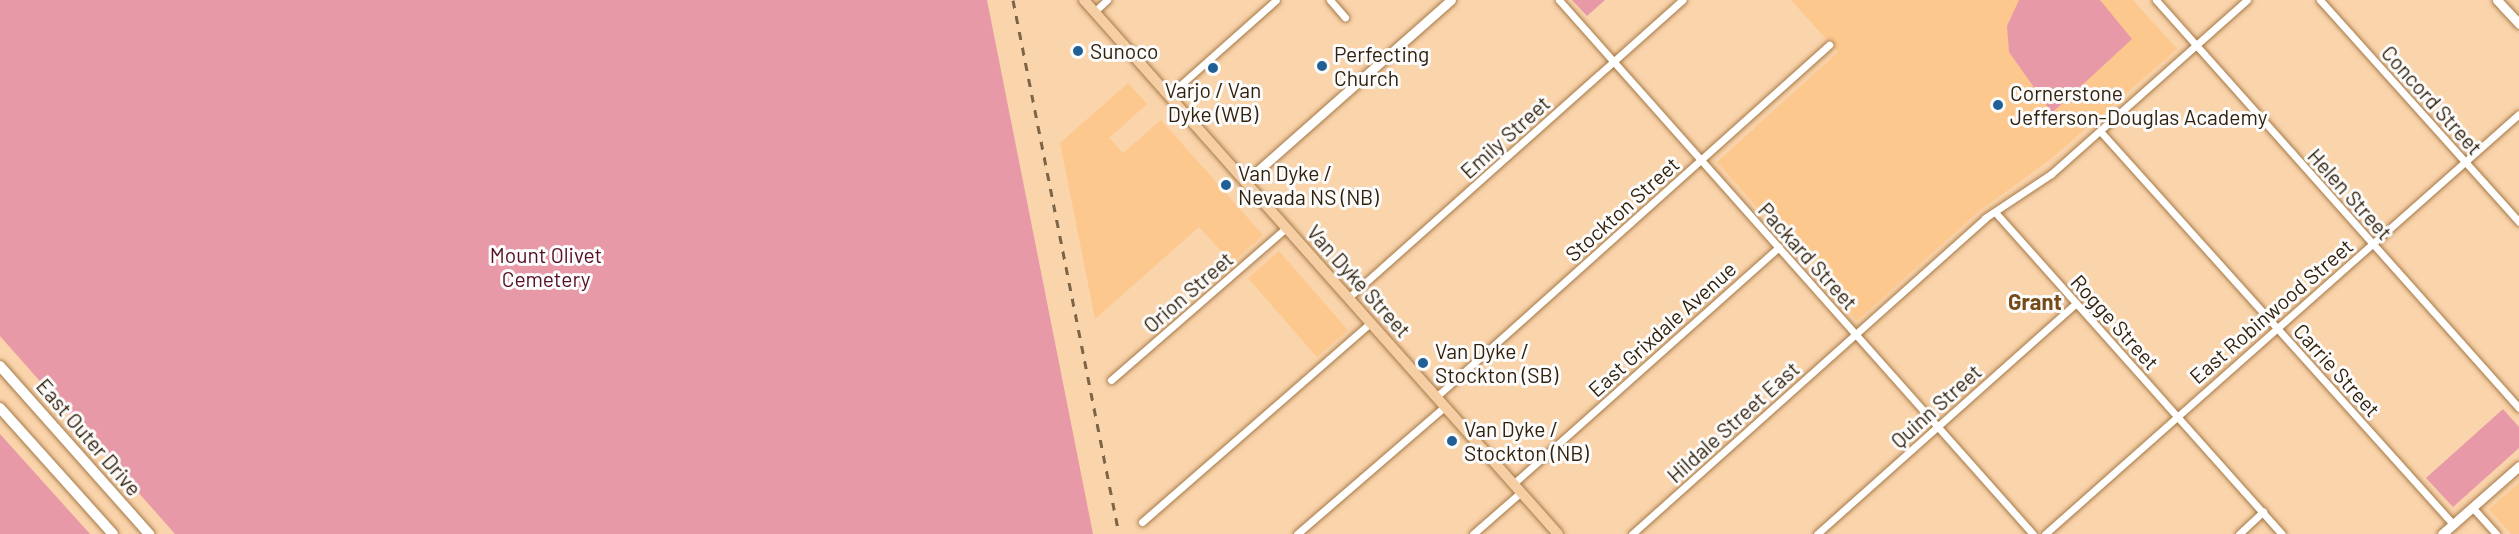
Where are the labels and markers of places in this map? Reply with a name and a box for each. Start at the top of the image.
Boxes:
place label: Sunoco [1090,38,1158,64]
place label: Perfecting Church [1334,41,1429,91]
marker: Sunoco [1071,44,1085,58]
marker: Perfecting Church [1315,59,1329,73]
marker: Varjo / Van Dyke (WB) [1206,61,1220,75]
place label: Varjo / Van Dyke (WB) [1165,77,1261,127]
place label: Cornerstone Jefferson-Douglas Academy [2010,80,2267,130]
marker: Cornerstone Jefferson-Douglas Academy [1991,98,2005,112]
place label: Van Dyke / Nevada NS (NB) [1238,160,1379,210]
marker: Van Dyke / Nevada NS (NB) [1219,178,1233,192]
place label: Van Dyke / Stockton (SB) [1435,338,1558,388]
marker: Van Dyke / Stockton (SB) [1416,356,1430,370]
place label: Van Dyke / Stockton (NB) [1464,416,1589,466]
marker: Van Dyke / Stockton (NB) [1445,434,1459,448]

